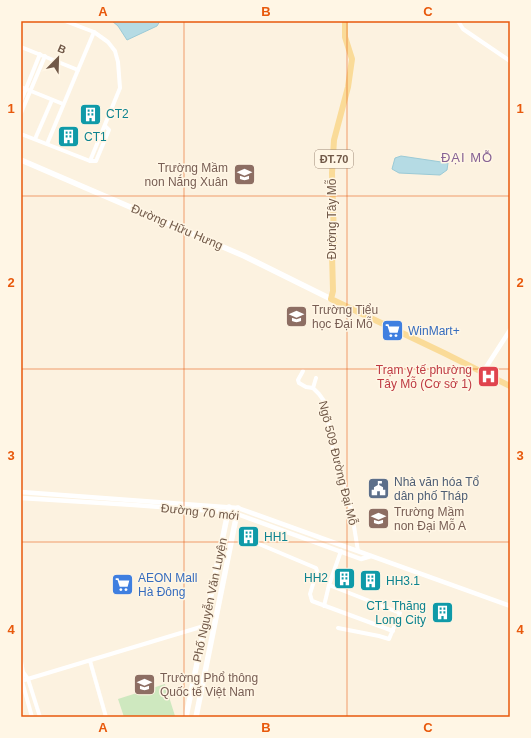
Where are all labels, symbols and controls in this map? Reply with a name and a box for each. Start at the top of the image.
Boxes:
text: A [98,4,108,19]
text: B [261,4,271,19]
text: C [423,4,433,19]
north arrow [38,38,78,78]
text: B [56,42,68,56]
text: 1 [7,101,15,116]
building icon: CT2 [78,101,104,127]
text: 1 [516,101,524,116]
place label: CT2 [106,107,129,121]
building icon: CT1 [56,124,82,150]
place label: CT1 [84,130,107,144]
road number: ĐT.70 [315,150,353,168]
district label: ĐẠI MỖ [441,150,493,165]
place label: Trường Mầm non Nắng Xuân [145,161,228,189]
school or university icon: Trường Mầm non Nắng Xuân [231,162,257,188]
street label: Đường Tây Mỗ [324,178,339,260]
street label: Đường Hữu Hưng [129,201,225,253]
text: 2 [7,275,15,290]
text: 2 [516,275,524,290]
place label: Trường Tiểu học Đại Mỗ [312,303,378,331]
school or university icon: Trường Tiểu học Đại Mỗ [283,304,309,330]
supermarket icon: WinMart+ [380,318,406,344]
place label: WinMart+ [408,324,460,338]
place label: Trạm y tế phường Tây Mỗ (Cơ sở 1) [376,363,472,391]
hospital icon: Trạm y tế phường Tây Mỗ (Cơ sở 1) [475,364,501,390]
street label: Ngõ 509 Đường Đại Mỗ [316,399,361,527]
text: 3 [7,448,15,463]
text: 3 [516,448,524,463]
place label: Nhà văn hóa Tổ dân phố Tháp [394,475,479,503]
public building icon: Nhà văn hóa Tổ dân phố Tháp [366,476,392,502]
street label: Đường 70 mới [160,501,240,523]
place label: Trường Mầm non Đại Mỗ A [394,505,466,533]
school or university icon: Trường Mầm non Đại Mỗ A [366,506,392,532]
building icon: HH1 [236,524,262,550]
place label: HH1 [264,530,288,544]
street label: Phố Nguyễn Văn Luyện [189,536,230,663]
building icon: HH2 [331,565,357,591]
building icon: HH3.1 [357,568,383,594]
place label: AEON Mall Hà Đông [138,571,197,599]
place label: HH2 [304,571,328,585]
supermarket icon: AEON Mall Hà Đông [110,572,136,598]
place label: HH3.1 [386,574,420,588]
place label: CT1 Thăng Long City [366,599,426,627]
building icon: CT1 Thăng Long City [429,600,455,626]
text: 4 [7,622,15,637]
text: 4 [516,622,524,637]
place label: Trường Phổ thông Quốc tế Việt Nam [160,671,258,699]
school or university icon: Trường Phổ thông Quốc tế Việt Nam [132,672,158,698]
text: A [98,720,108,735]
text: B [261,720,271,735]
text: C [423,720,433,735]

